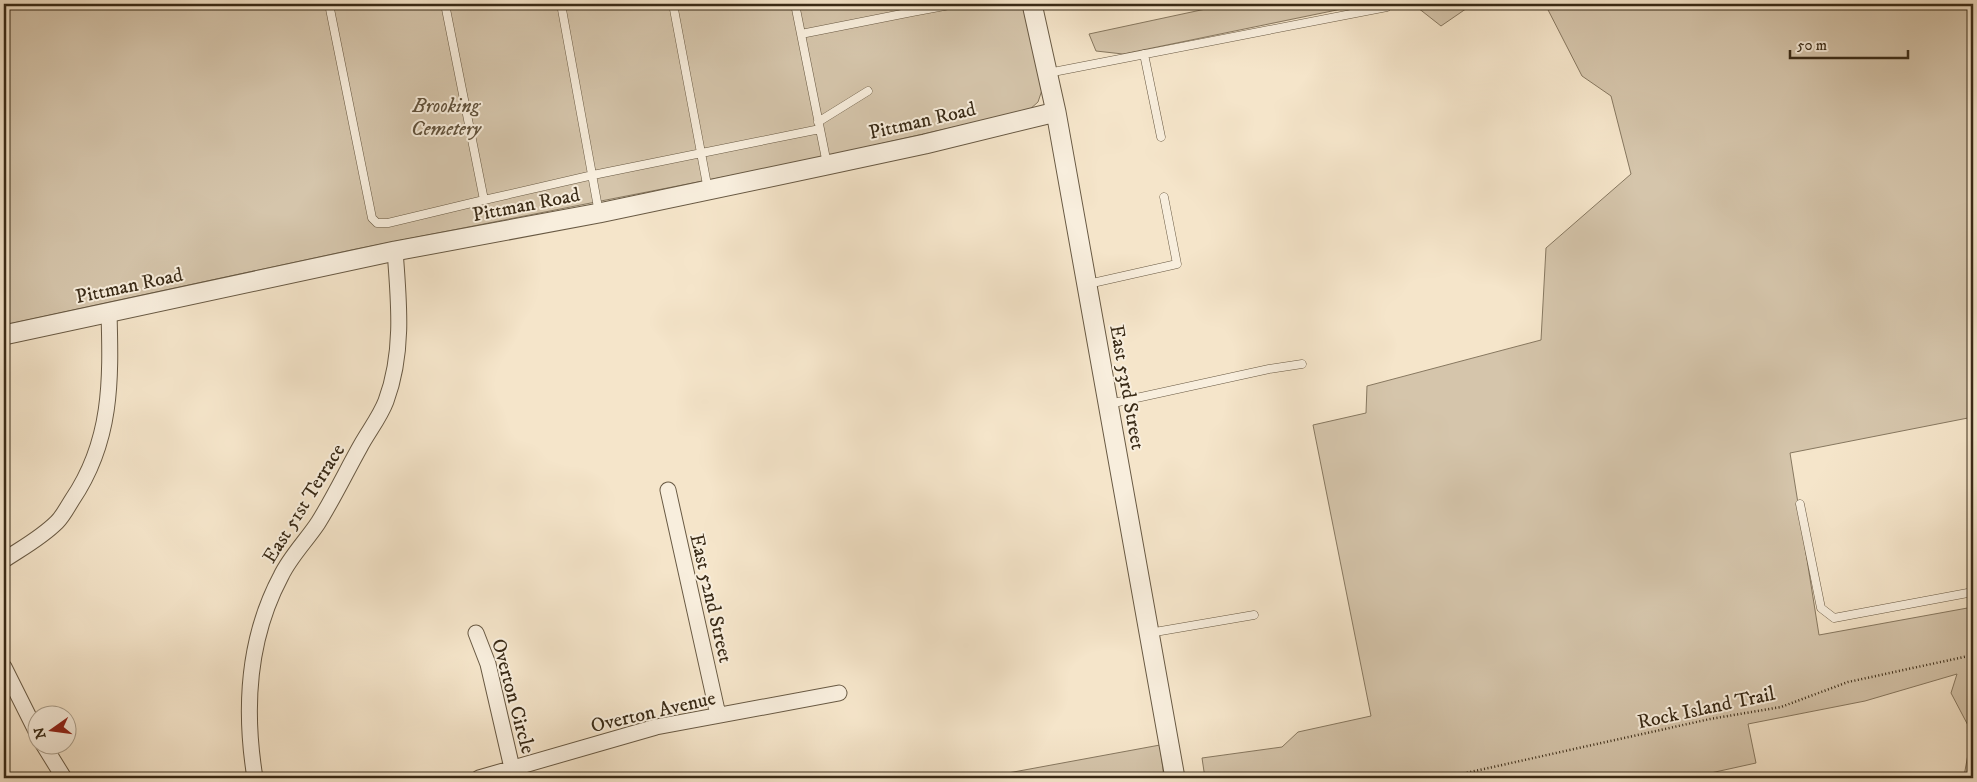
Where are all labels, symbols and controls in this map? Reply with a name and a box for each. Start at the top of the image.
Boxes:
scale bar [1790,28,1907,60]
text: 50 m [1797,36,1827,55]
park label: Brooking Cemetery [411,94,482,142]
street label: Pittman Road [866,97,978,146]
street label: Pittman Road [470,183,582,228]
street label: Pittman Road [73,263,185,310]
street label: East 53rd Street [1103,323,1150,452]
street label: East 51st Terrace [258,439,351,568]
street label: East 52nd Street [684,531,738,665]
street label: Overton Circle [485,636,540,757]
street label: Rock Island Trail [1635,682,1777,735]
street label: Overton Avenue [589,686,718,739]
north arrow [28,704,78,754]
text: N [30,725,50,741]

